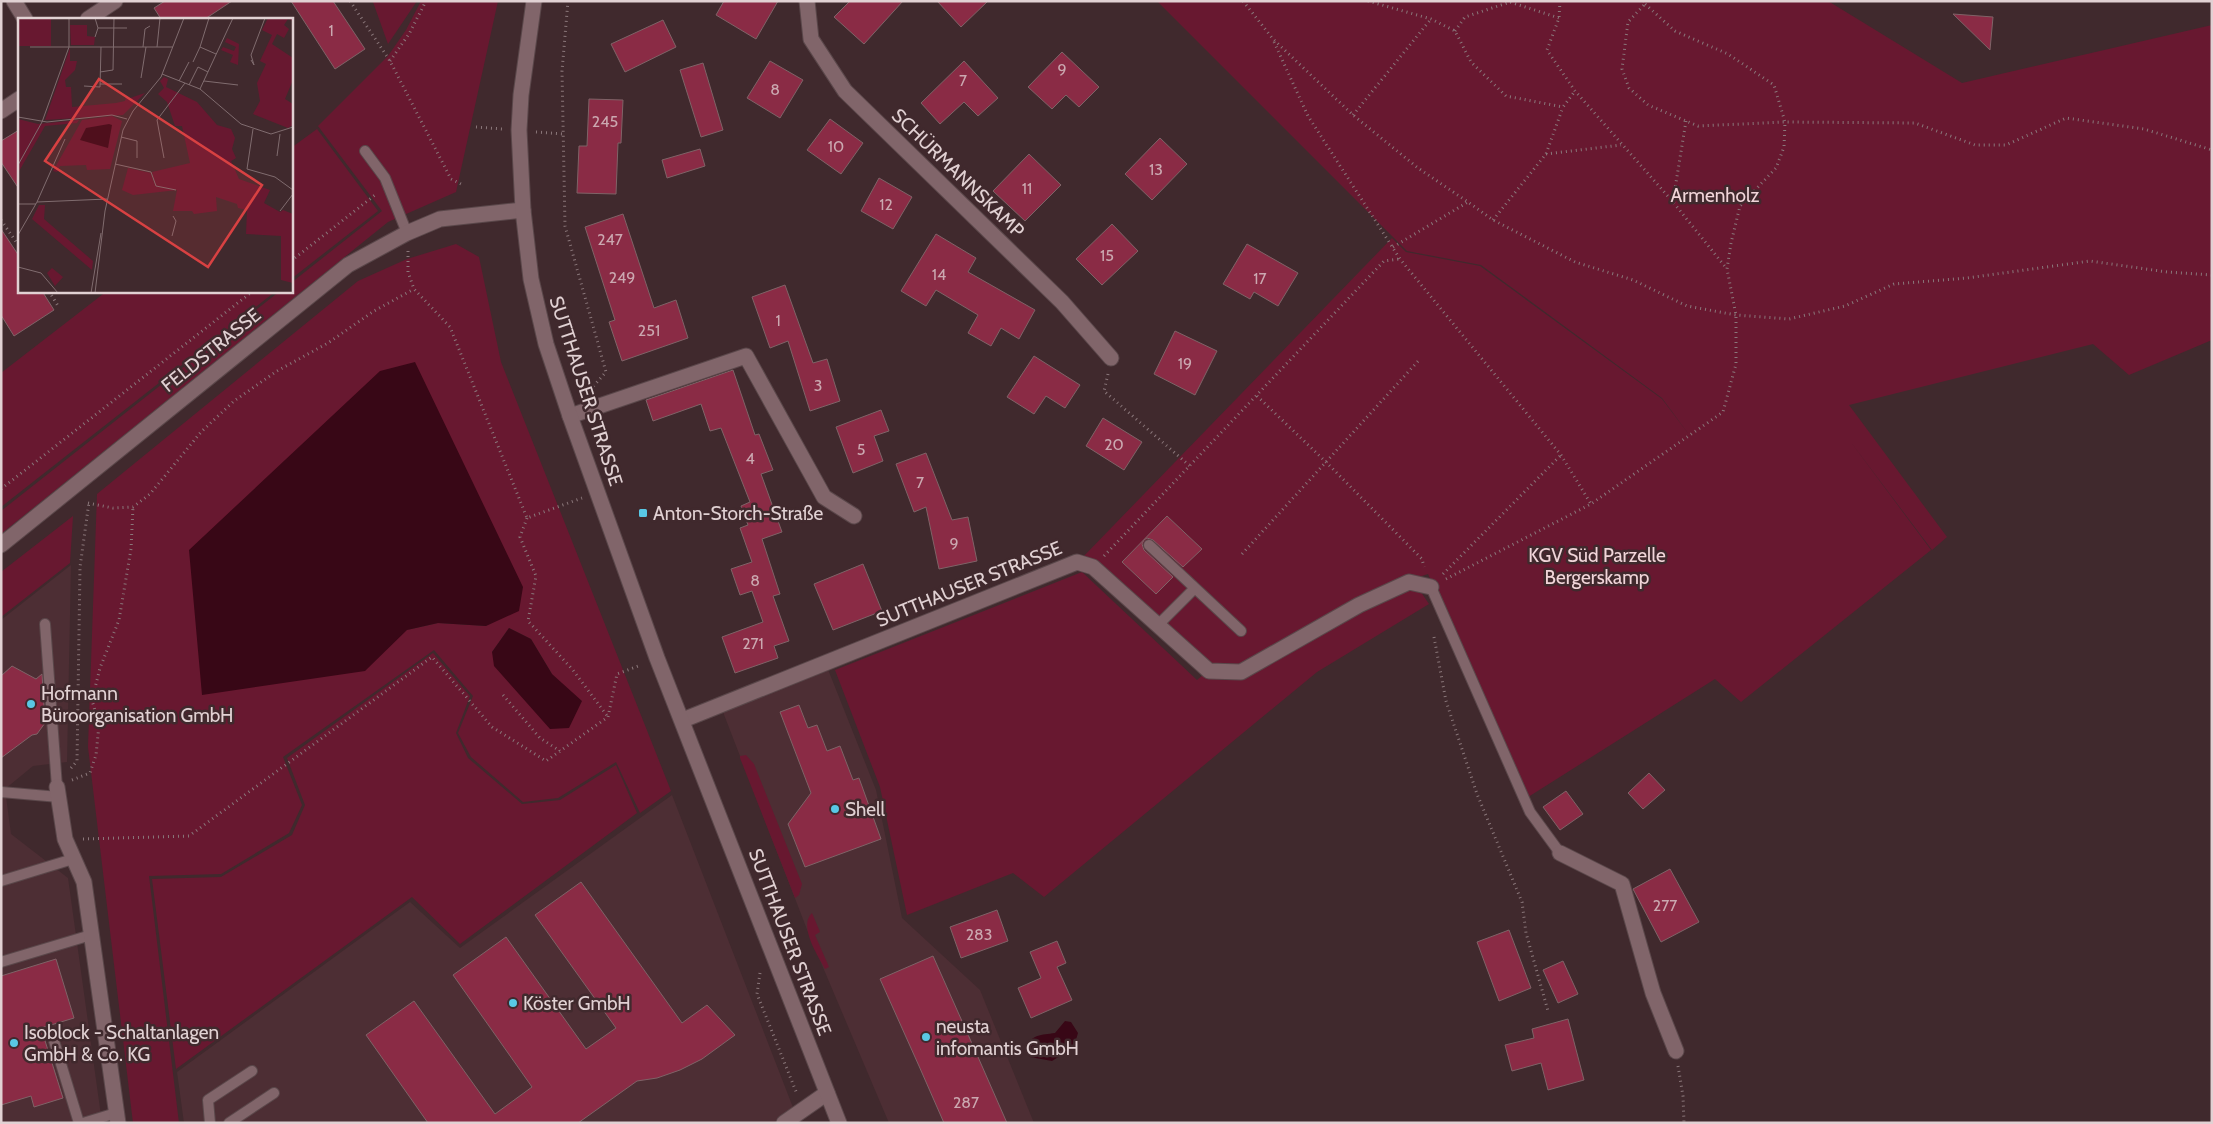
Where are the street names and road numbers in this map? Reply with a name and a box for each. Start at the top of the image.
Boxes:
street label: SCHÜRMANNSKAMP [887,104,1029,242]
street label: SUTTHAUSER STRASSE [544,293,628,489]
street label: FELDSTRASSE [157,303,265,397]
street label: SUTTHAUSER STRASSE [873,536,1065,632]
street label: SUTTHAUSER STRASSE [744,845,836,1039]

